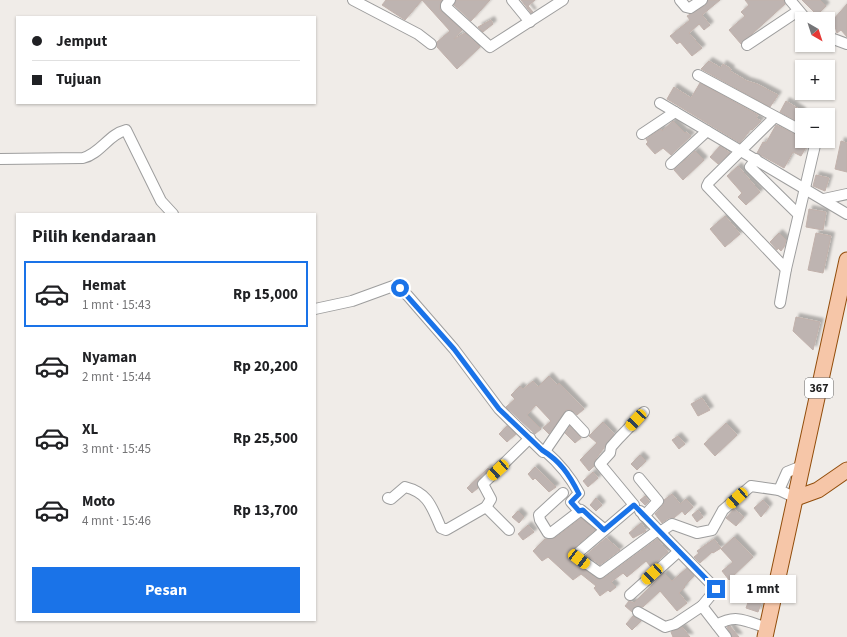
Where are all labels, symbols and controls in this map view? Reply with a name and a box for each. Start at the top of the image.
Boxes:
north arrow [795,12,835,52]
map controls [795,12,835,148]
text: Jemput [56,31,107,52]
button: + [795,60,835,100]
text: Tujuan [56,69,101,90]
button: − [795,108,835,148]
text: Pilih kendaraan [32,224,156,249]
text: Hemat [82,275,126,296]
icon: car [34,276,70,312]
route start [391,279,409,297]
text: Rp 15,000 [233,284,298,305]
text: 1 mnt · 15:43 [82,296,151,314]
text: Nyaman [82,347,137,368]
icon: car [34,348,70,384]
text: Rp 20,200 [233,356,298,377]
text: 2 mnt · 15:44 [82,368,151,386]
road number: 367 [805,378,833,398]
car [623,407,649,433]
text: XL [82,419,98,440]
icon: car [34,420,70,456]
text: Rp 25,500 [233,428,298,449]
text: 3 mnt · 15:45 [82,440,151,458]
car [485,458,511,482]
car [724,486,750,510]
text: Moto [82,491,115,512]
icon: car [34,492,70,528]
text: Rp 13,700 [233,500,298,521]
text: 4 mnt · 15:46 [82,512,151,530]
car [566,547,592,571]
car [639,561,665,587]
button: Pesan [32,567,300,613]
callout: 1 mnt [730,575,796,603]
route end [707,580,725,598]
text: 1 mnt [746,580,780,598]

